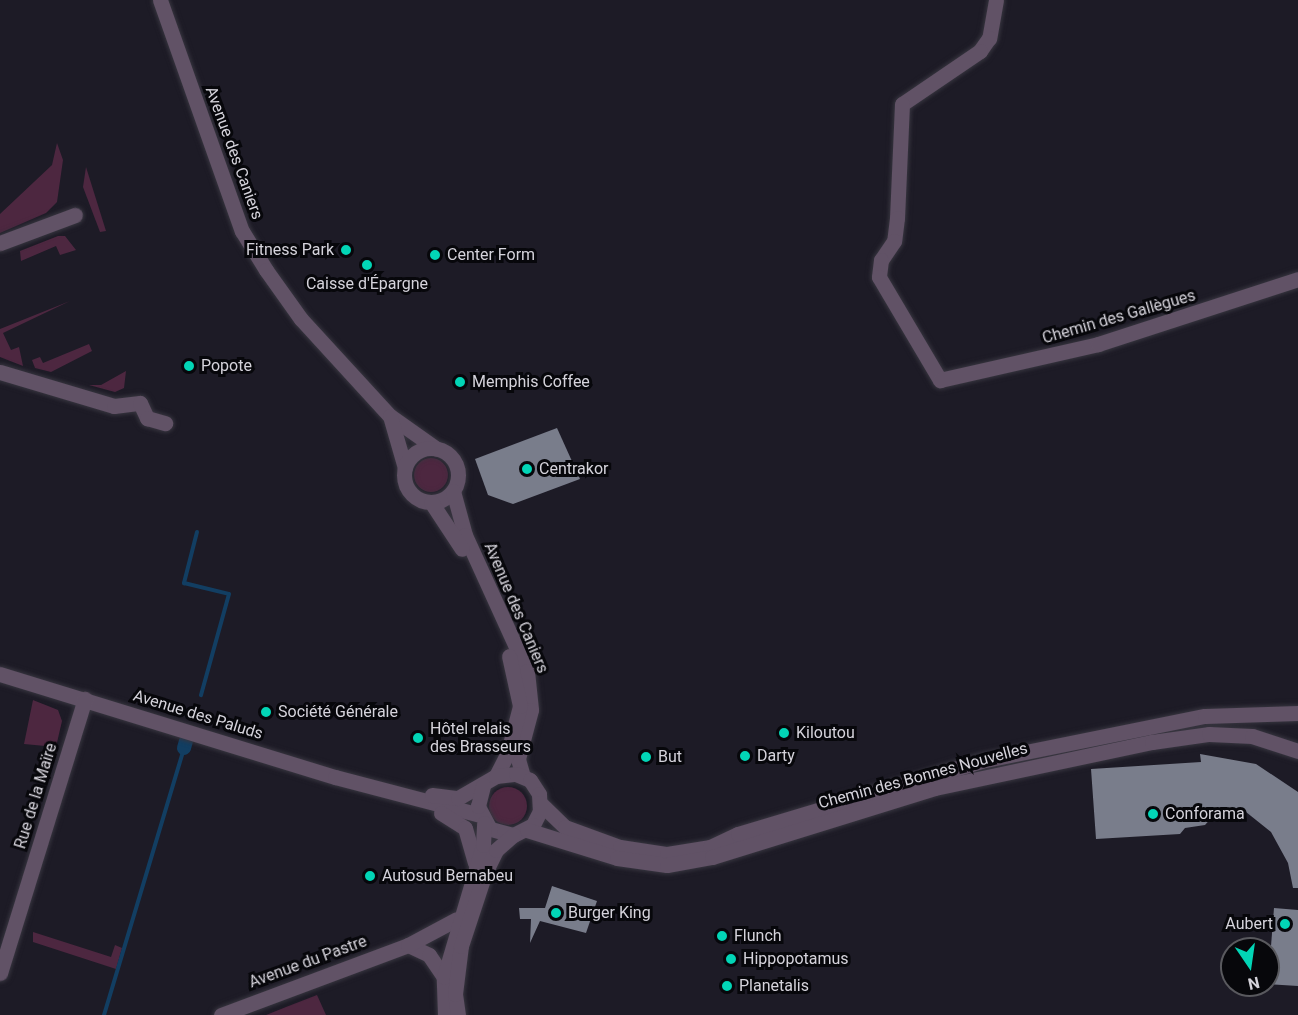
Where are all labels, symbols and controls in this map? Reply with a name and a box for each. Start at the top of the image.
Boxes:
street label: Avenue des Caniers [201,84,267,222]
place label: Fitness Park [246,240,334,260]
marker: Fitness Park [339,243,353,257]
place label: Center Form [447,245,535,265]
marker: Center Form [428,248,442,262]
marker: Caisse d'Épargne [360,258,374,272]
place label: Caisse d'Épargne [306,274,428,294]
street label: Chemin des Gallègues [1040,286,1198,348]
place label: Popote [201,356,252,376]
marker: Popote [182,359,196,373]
place label: Memphis Coffee [472,372,590,392]
marker: Memphis Coffee [453,375,467,389]
place label: Centrakor [539,459,608,479]
marker: Centrakor [520,462,534,476]
street label: Avenue des Caniers [480,540,552,676]
street label: Avenue des Paluds [131,686,265,744]
place label: Société Générale [278,702,398,722]
marker: Société Générale [259,705,273,719]
place label: Hôtel relais des Brasseurs [430,719,531,757]
place label: Kiloutou [796,723,855,743]
marker: Kiloutou [777,726,791,740]
marker: Hôtel relais des Brasseurs [411,731,425,745]
street label: Chemin des Bonnes Nouvelles [816,739,1030,813]
street label: Rue de la Maïre [11,741,61,851]
place label: Darty [757,746,795,766]
place label: But [658,747,682,767]
marker: Darty [738,749,752,763]
marker: But [639,750,653,764]
place label: Conforama [1165,804,1245,824]
marker: Conforama [1146,807,1160,821]
place label: Autosud Bernabeu [382,866,513,886]
marker: Autosud Bernabeu [363,869,377,883]
place label: Burger King [568,903,651,923]
marker: Burger King [549,906,563,920]
place label: Aubert [1225,914,1273,934]
marker: Aubert [1278,917,1292,931]
place label: Flunch [734,926,782,946]
marker: Flunch [715,929,729,943]
street label: Avenue du Pastre [246,932,370,992]
north arrow [1220,937,1280,997]
place label: Hippopotamus [743,949,849,969]
marker: Hippopotamus [724,952,738,966]
text: N [1246,973,1261,994]
place label: Planetalis [739,976,809,996]
marker: Planetalis [720,979,734,993]

